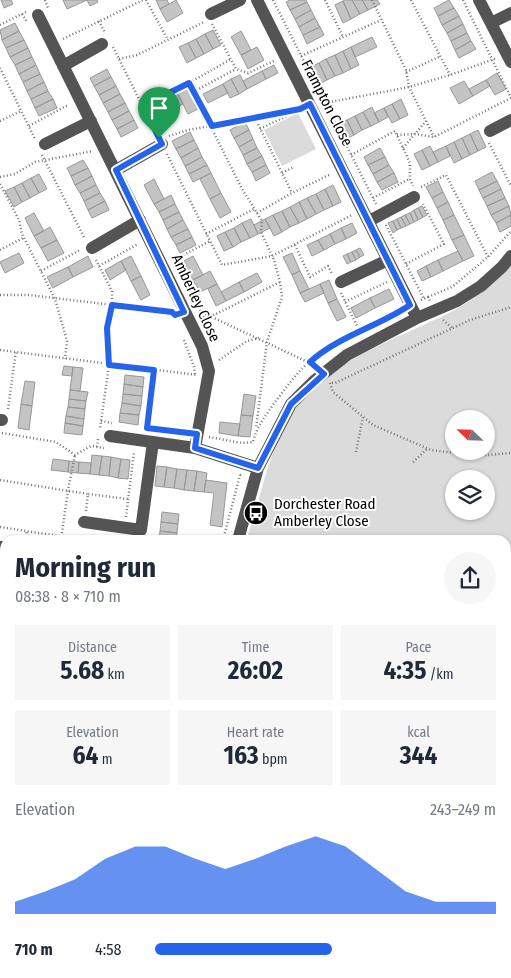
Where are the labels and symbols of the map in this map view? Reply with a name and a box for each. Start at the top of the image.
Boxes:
street label: Frampton Close [297,57,357,149]
pin [138,87,180,138]
street label: Amberley Close [168,251,224,345]
north arrow [445,410,495,460]
place label: Dorchester Road Amberley Close [274,495,376,530]
bus stop icon: Dorchester Road Amberley Close [243,500,269,526]

